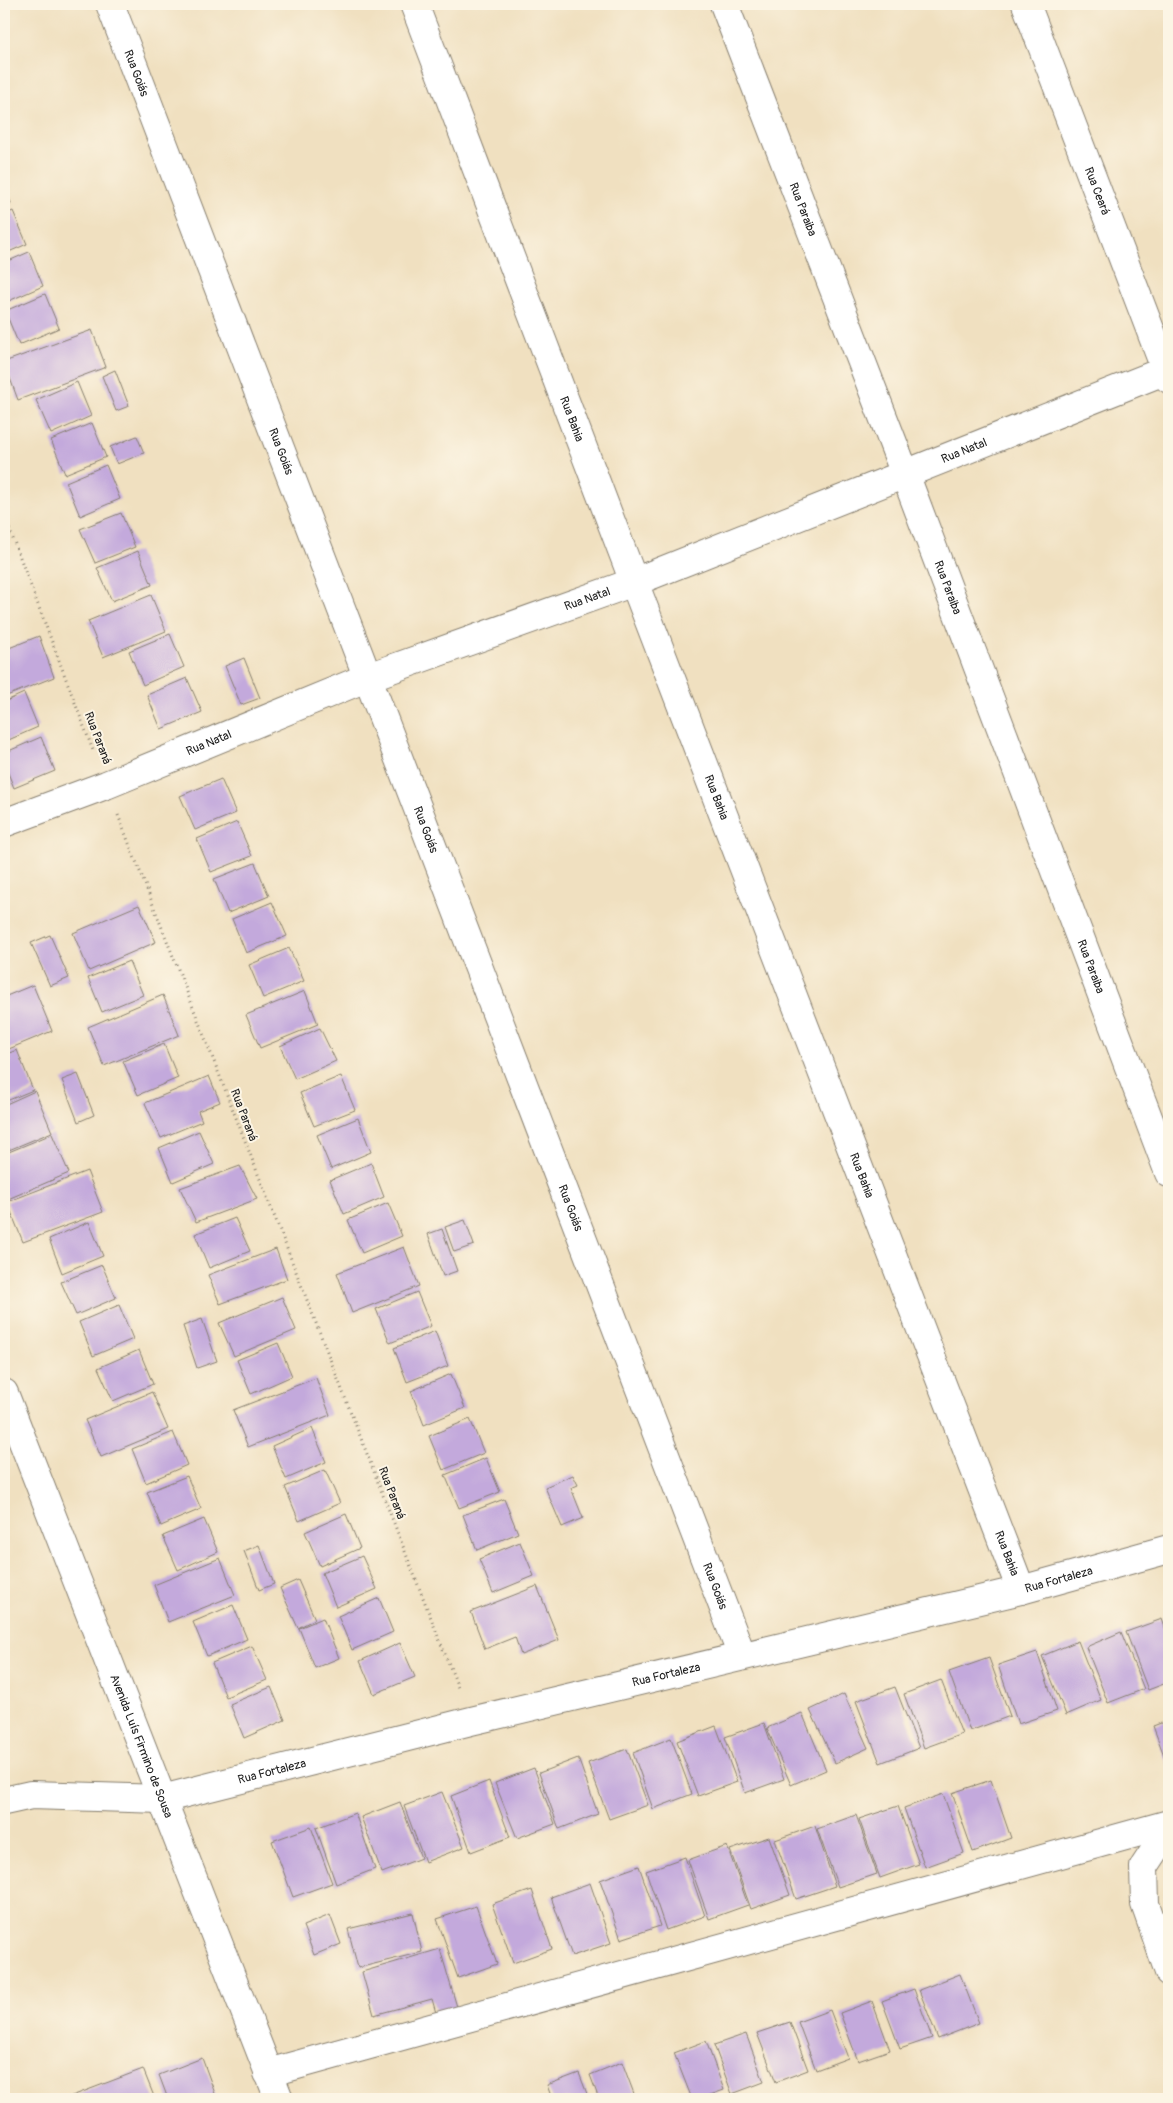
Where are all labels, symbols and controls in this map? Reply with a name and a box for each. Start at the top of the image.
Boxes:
street label: Rua Goiás [120,48,152,99]
street label: Rua Ceará [1081,165,1113,217]
street label: Rua Paraiba [785,180,820,239]
street label: Rua Bahia [556,394,587,444]
street label: Rua Goiás [265,426,297,478]
street label: Rua Natal [939,435,989,467]
street label: Rua Paraiba [930,559,965,617]
street label: Rua Natal [562,584,613,614]
street label: Rua Paraná [81,710,114,767]
street label: Rua Natal [184,727,234,759]
street label: Rua Bahia [701,773,732,822]
street label: Rua Goiás [410,804,441,856]
street label: Rua Paraiba [1074,938,1108,996]
street label: Rua Paraná [227,1087,260,1144]
street label: Rua Bahia [846,1151,877,1201]
street label: Rua Goiás [554,1183,586,1234]
street label: Rua Paraná [375,1465,408,1522]
street label: Rua Bahia [991,1529,1022,1579]
street label: Rua Goiás [699,1561,731,1612]
street label: Rua Fortaleza [1023,1563,1095,1597]
street label: Rua Fortaleza [631,1660,702,1690]
street label: Avenida Luís Firmino de Sousa [106,1672,176,1821]
street label: Rua Fortaleza [236,1756,308,1788]

